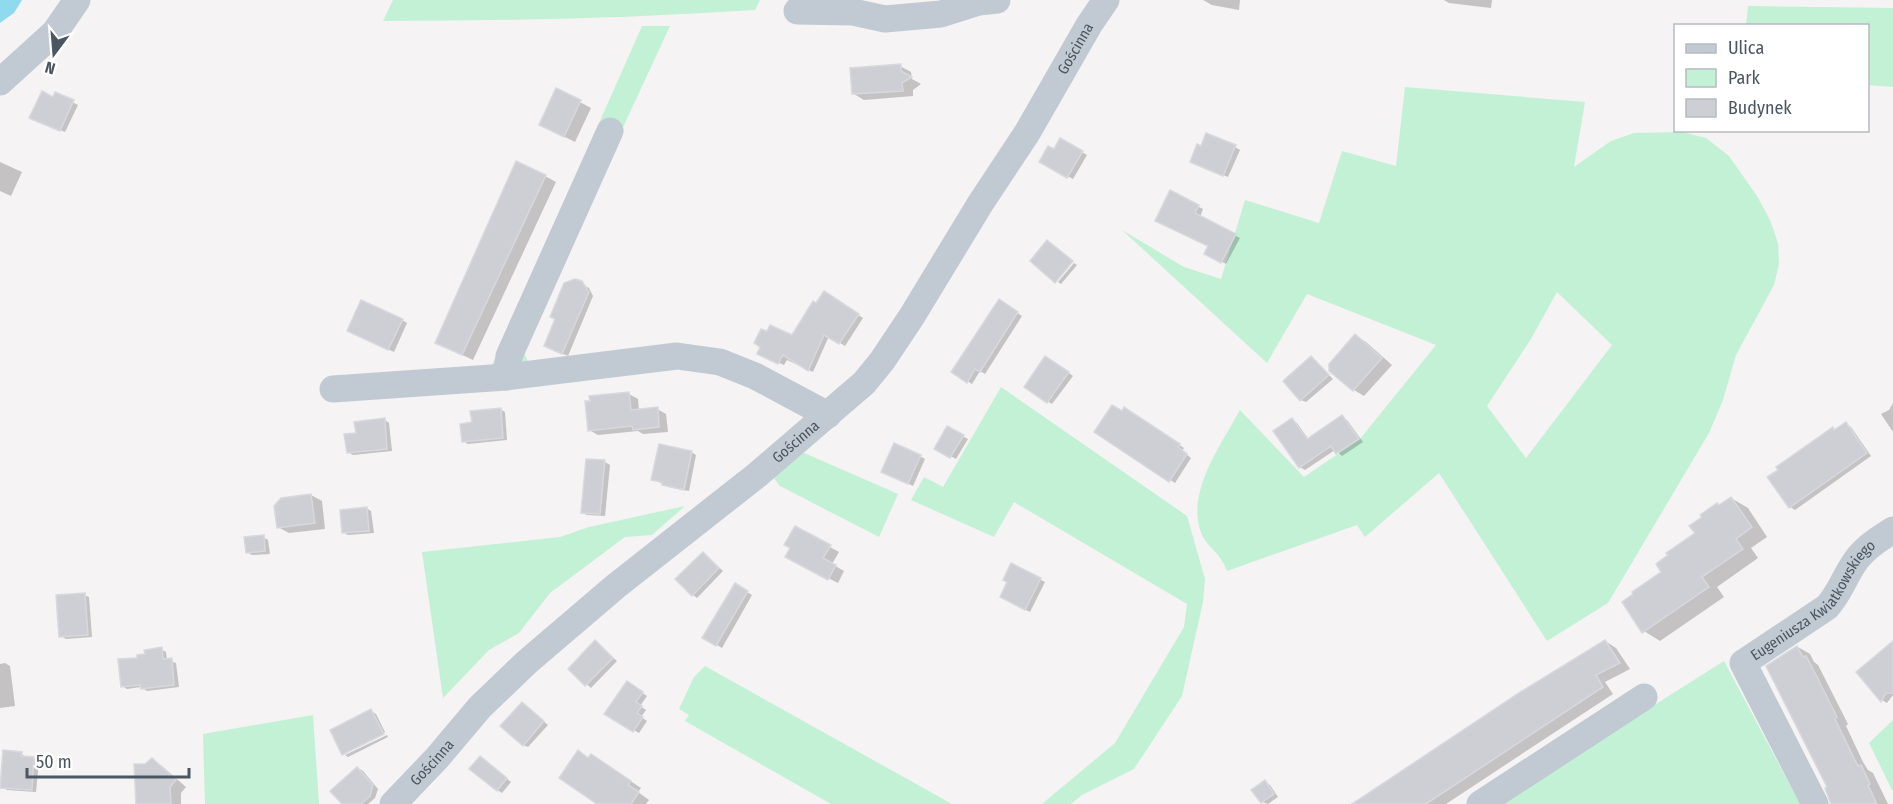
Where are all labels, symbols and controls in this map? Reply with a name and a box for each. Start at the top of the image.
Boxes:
street label: Gościnna [1054,20,1097,78]
north arrow [24,24,84,84]
legend [1674,24,1869,132]
text: Ulica [1728,37,1764,59]
text: N [43,57,57,78]
text: Park [1728,67,1761,89]
text: Budynek [1728,97,1792,119]
street label: Gościnna [769,417,823,467]
street label: Eugeniusza Kwiatkowskiego [1747,536,1879,664]
street label: Gościnna [406,736,458,789]
scale bar [27,741,189,779]
text: 50 m [36,751,72,773]

